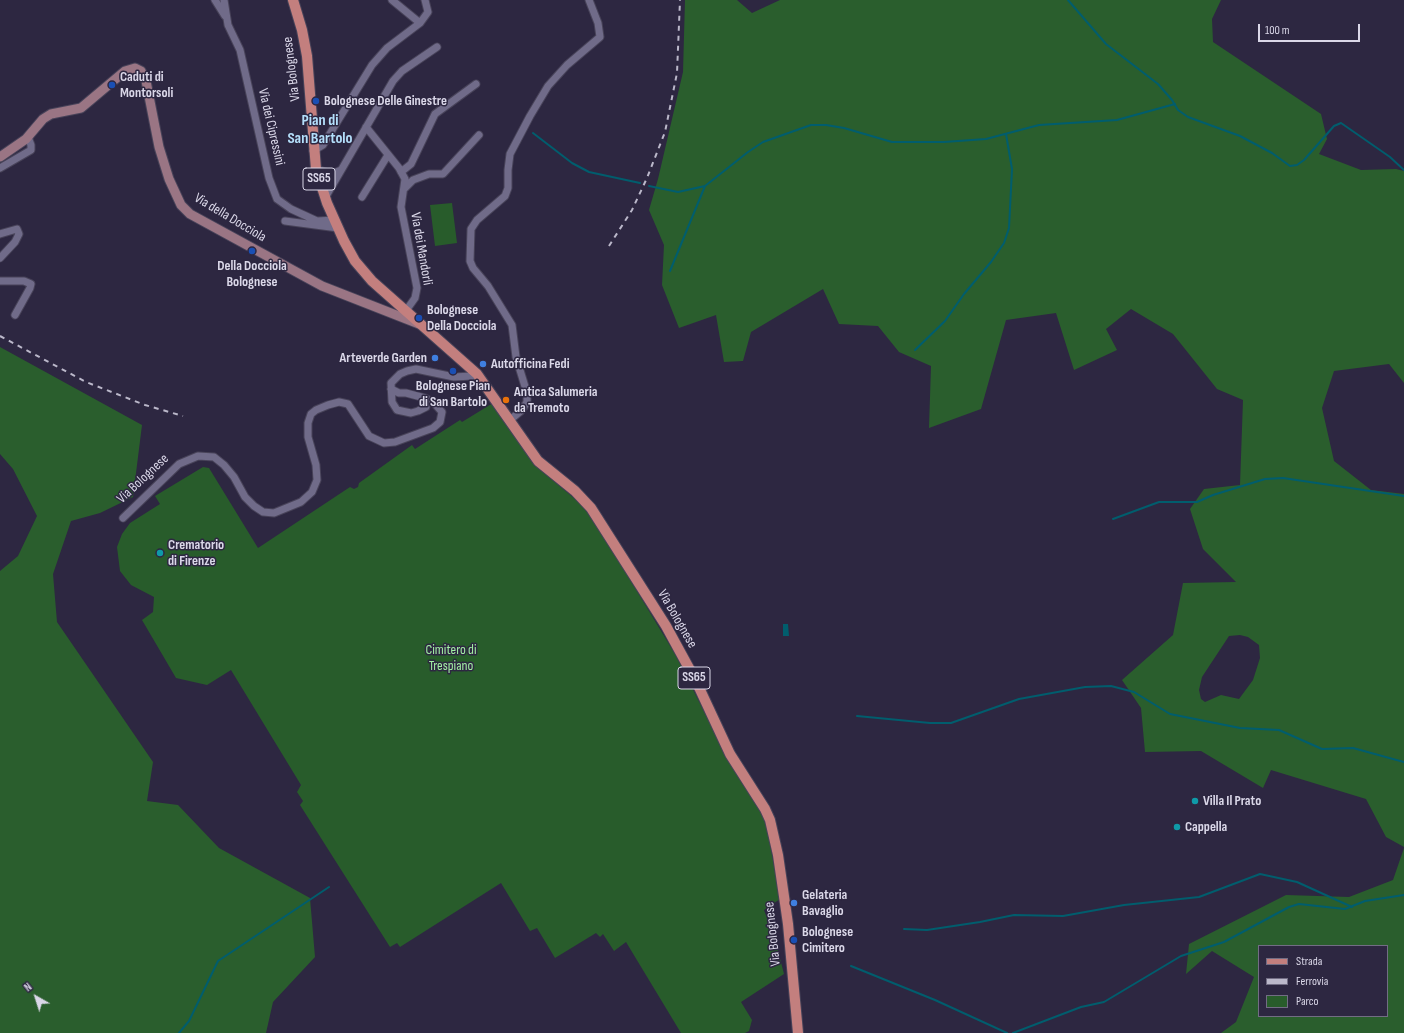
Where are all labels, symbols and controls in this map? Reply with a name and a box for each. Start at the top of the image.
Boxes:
scale bar [1260,16,1362,42]
text: 100 m [1265,23,1290,38]
street label: Via Bolognese [280,36,304,102]
place label: Caduti di Montorsoli [120,69,173,102]
marker: Caduti di Montorsoli [107,80,117,90]
street label: Via dei Cipressini [254,87,288,167]
place label: Bolognese Delle Ginestre [324,93,447,109]
marker: Bolognese Delle Ginestre [311,96,321,106]
district label: Pian di San Bartolo [287,111,353,149]
road number: SS65 [303,168,335,190]
street label: Via della Docciola [191,190,269,246]
street label: Via dei Mandorli [406,211,436,287]
marker: Della Docciola Bolognese [247,246,257,256]
place label: Della Docciola Bolognese [217,258,287,290]
place label: Bolognese Della Docciola [427,302,496,334]
marker: Bolognese Della Docciola [414,313,424,323]
place label: Arteverde Garden [340,350,427,366]
marker: Arteverde Garden [430,353,440,363]
place label: Autofficina Fedi [491,356,570,372]
marker: Autofficina Fedi [478,359,488,369]
marker: Bolognese Pian di San Bartolo [448,366,458,376]
place label: Bolognese Pian di San Bartolo [416,378,490,410]
place label: Antica Salumeria da Tremoto [514,384,597,416]
marker: Antica Salumeria da Tremoto [501,395,511,405]
street label: Via Bolognese [114,451,172,507]
place label: Crematorio di Firenze [168,537,224,570]
marker: Crematorio di Firenze [155,548,165,558]
street label: Via Bolognese [654,587,700,651]
park label: Cimitero di Trespiano [425,642,477,674]
road number: SS65 [678,667,710,689]
place label: Villa Il Prato [1203,793,1261,809]
marker: Villa Il Prato [1190,796,1200,806]
place label: Cappella [1185,819,1227,835]
marker: Cappella [1172,822,1182,832]
place label: Gelateria Bavaglio [802,887,847,920]
marker: Gelateria Bavaglio [789,898,799,908]
street label: Via Bolognese [761,901,785,967]
place label: Bolognese Cimitero [802,924,853,956]
marker: Bolognese Cimitero [789,935,799,945]
legend [1258,945,1388,1017]
text: Strada [1296,954,1322,969]
text: Ferrovia [1296,974,1328,989]
north arrow [16,977,56,1017]
text: N [22,980,35,994]
text: Parco [1296,994,1319,1009]

